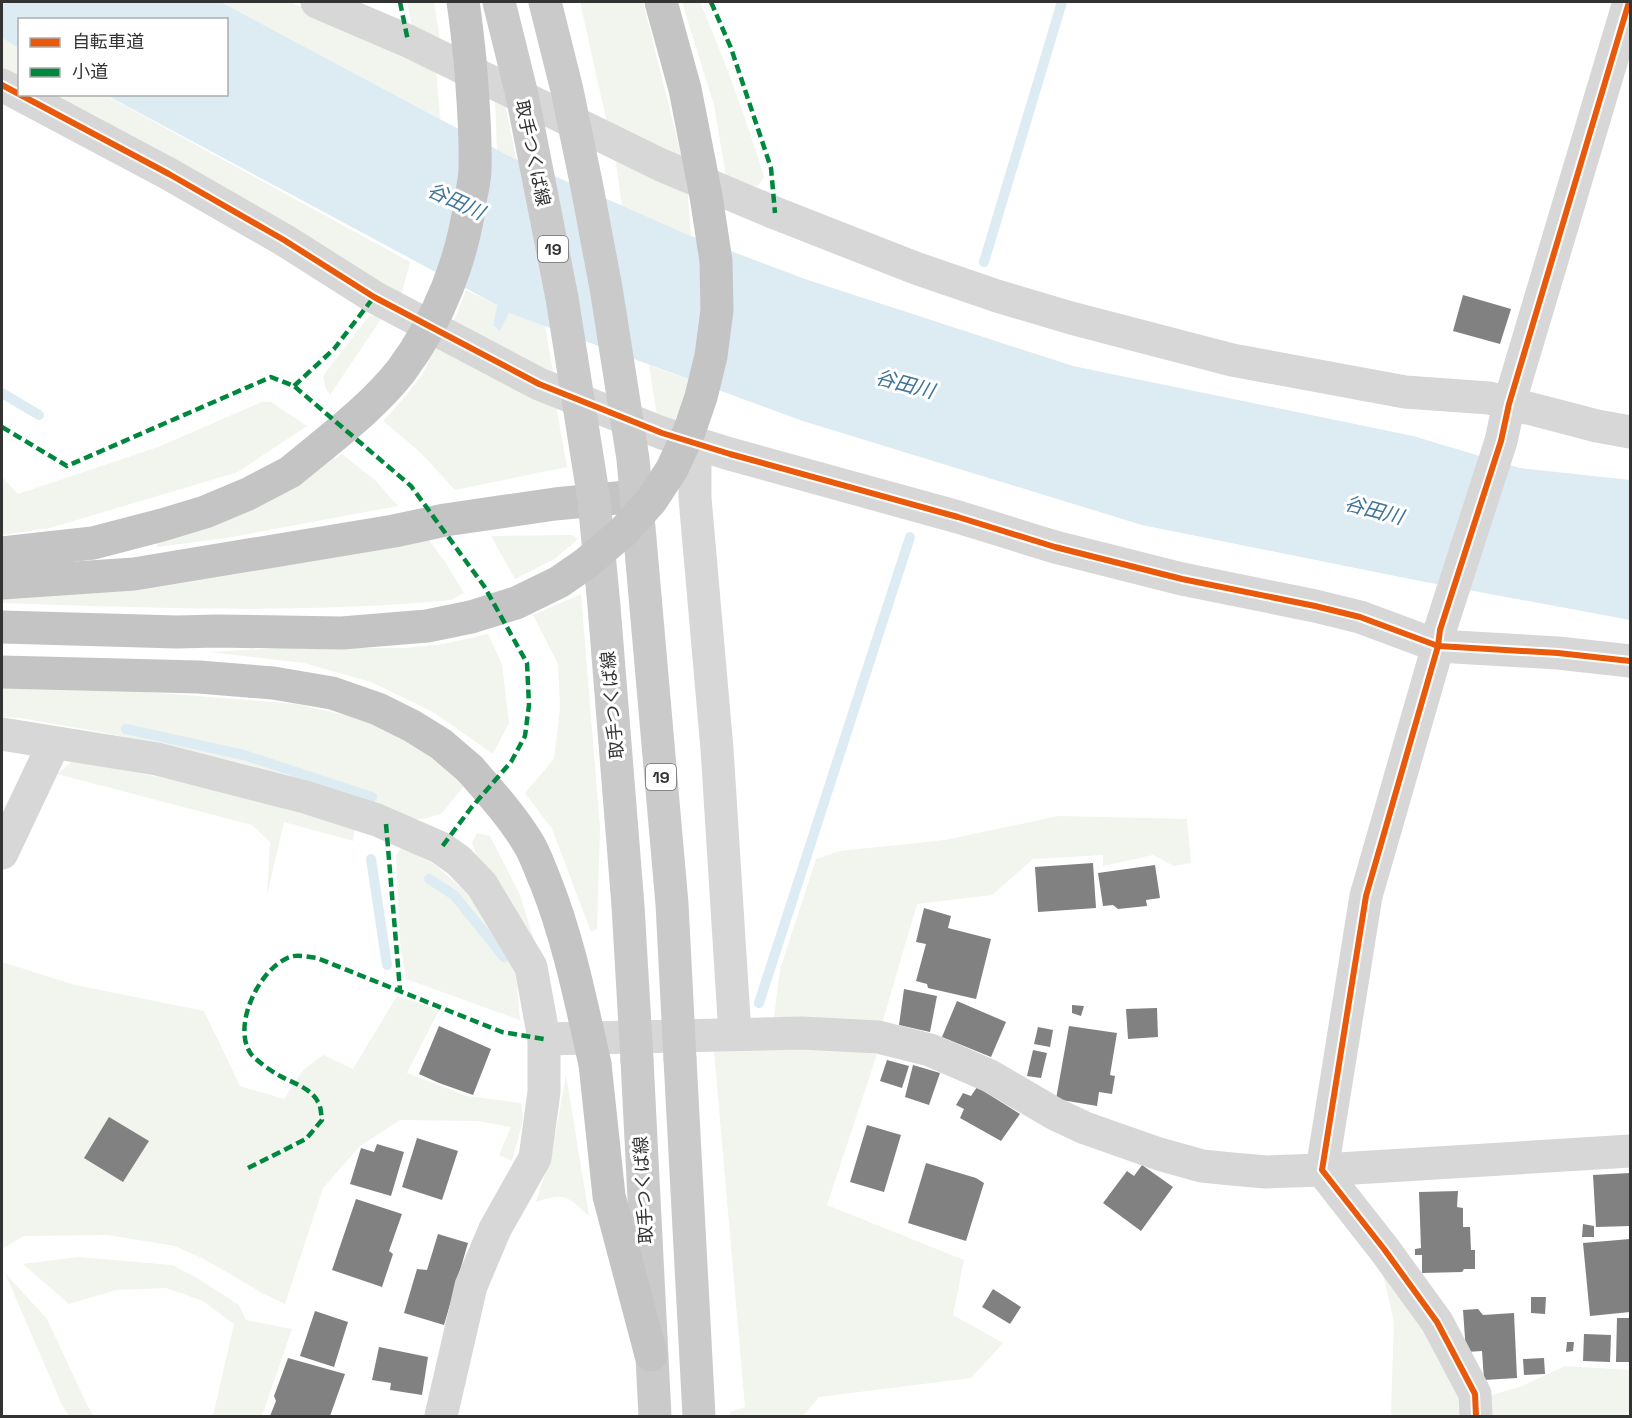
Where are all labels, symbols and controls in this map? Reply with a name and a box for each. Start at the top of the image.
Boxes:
legend [18,18,228,96]
text: 自転車道 [72,30,144,53]
text: 小道 [72,60,108,83]
street label: 取手つくば線 [511,98,555,208]
water label: 谷田川 [423,177,490,226]
road number: 19 [538,236,568,262]
water label: 谷田川 [873,364,939,405]
water label: 谷田川 [1342,490,1408,531]
street label: 取手つくば線 [596,650,628,760]
road number: 19 [646,764,676,790]
street label: 取手つくば線 [629,1135,657,1245]

